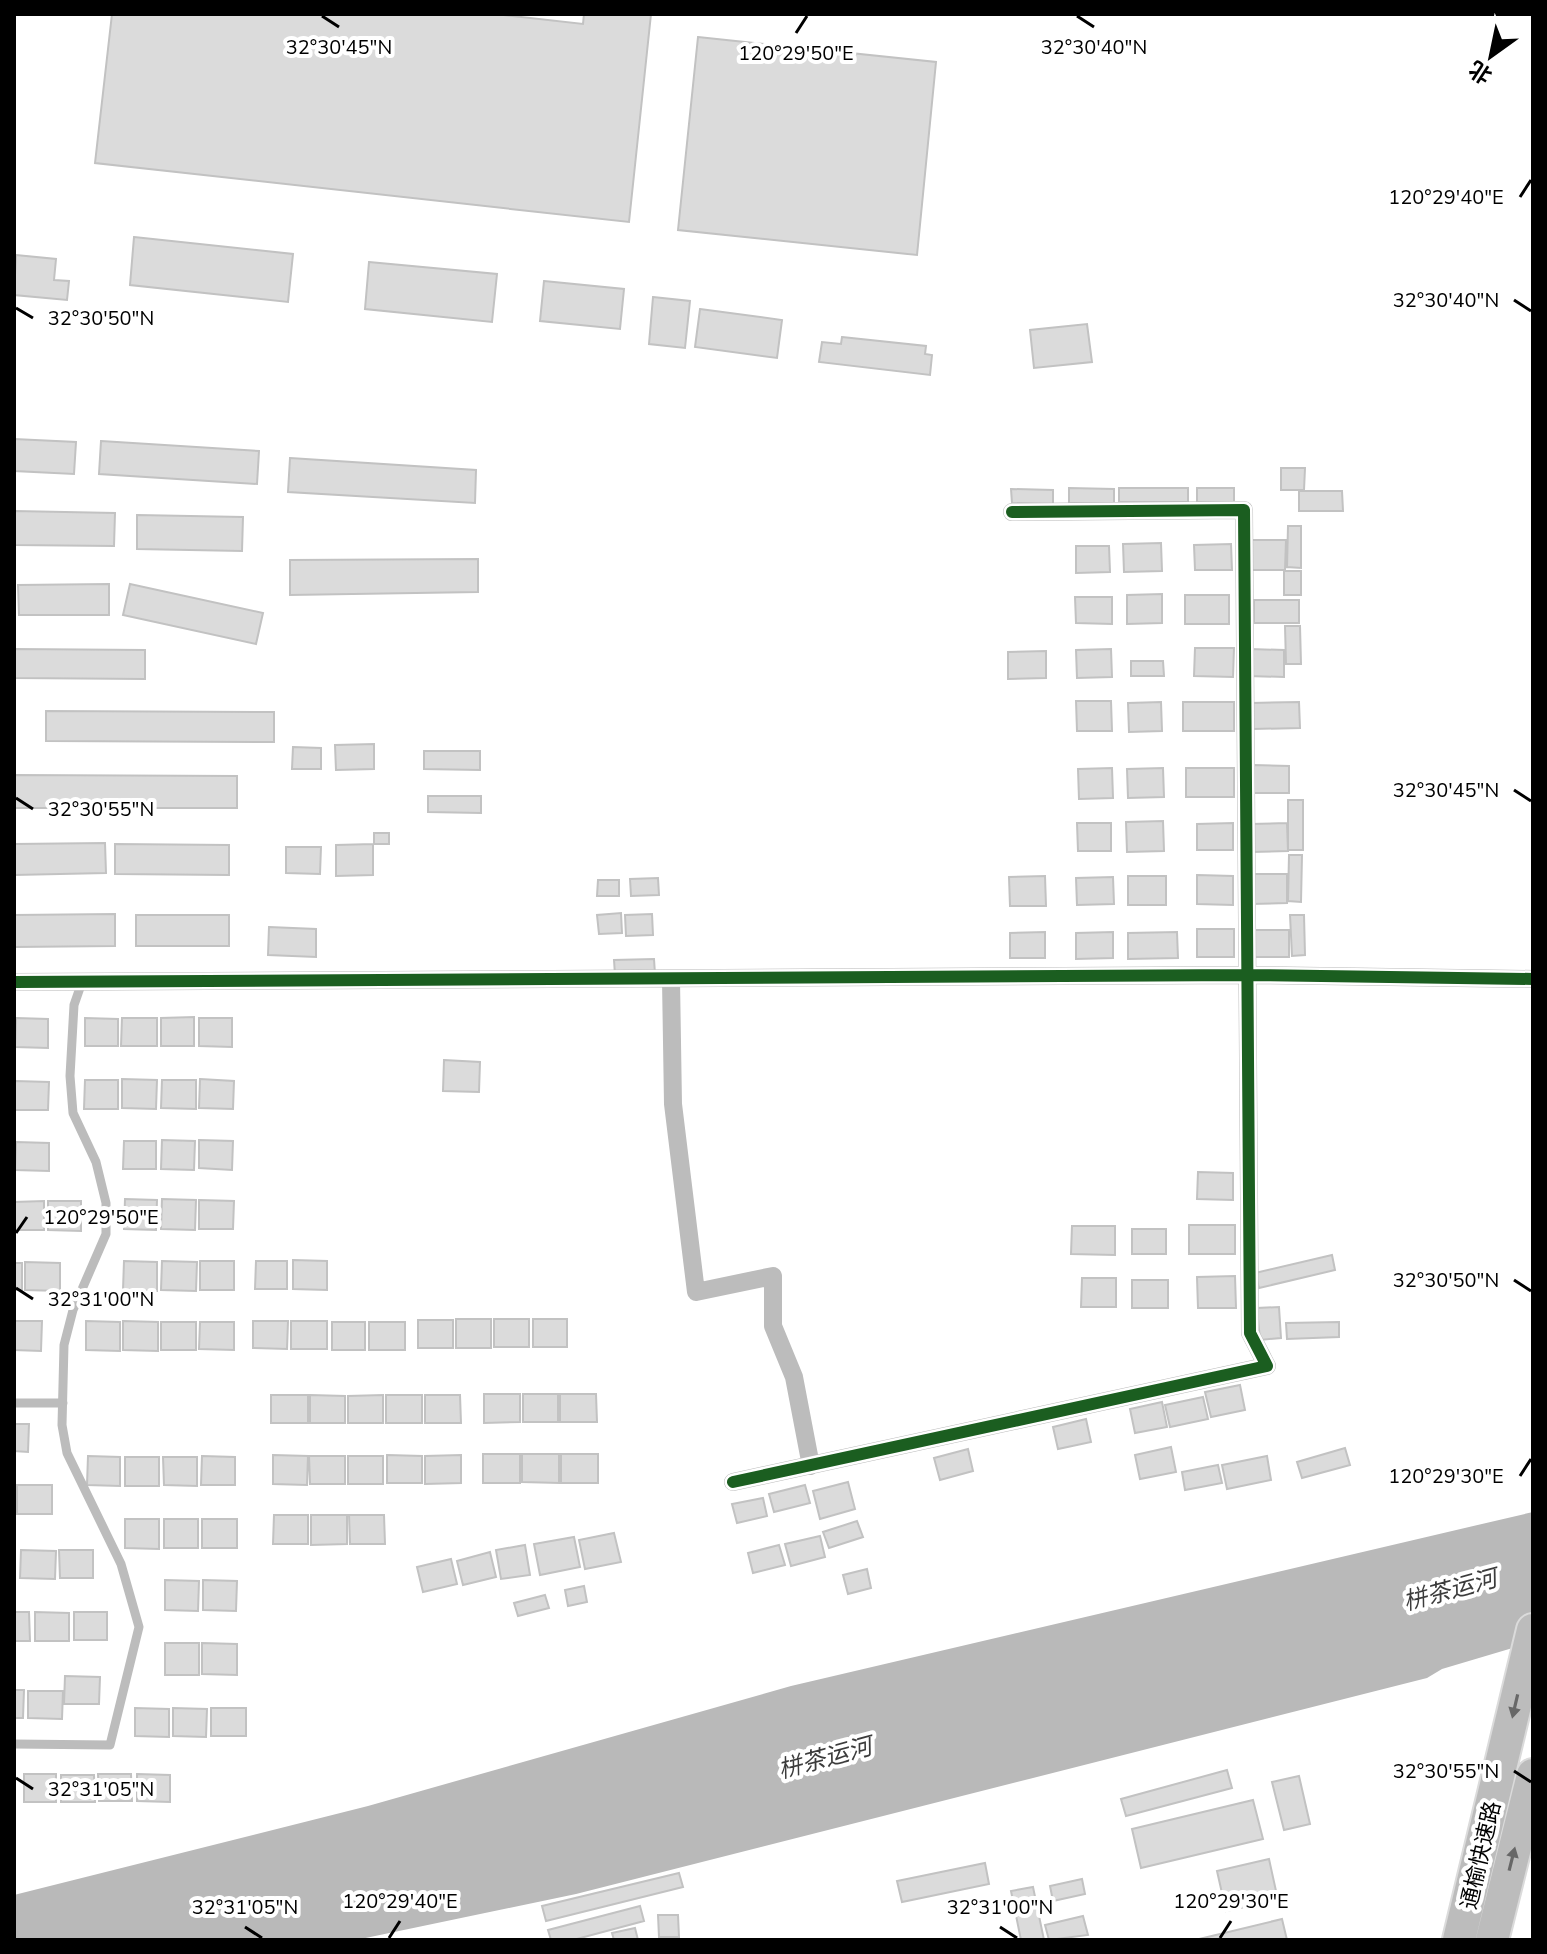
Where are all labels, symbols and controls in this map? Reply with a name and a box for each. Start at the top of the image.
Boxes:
north arrow [1451,16,1531,96]
text: 32°30'45"N [286,34,392,61]
text: 32°30'40"N [1041,34,1147,61]
text: 120°29'50"E [738,40,854,67]
text: 北 [1463,53,1498,91]
text: 120°29'40"E [1388,184,1504,211]
text: 32°30'40"N [1393,287,1499,314]
text: 32°30'50"N [48,305,154,332]
text: 32°30'45"N [1393,777,1499,804]
text: 32°30'55"N [48,796,154,823]
text: 120°29'50"E [43,1204,159,1231]
text: 32°30'50"N [1393,1267,1499,1294]
text: 32°31'00"N [48,1286,154,1313]
text: 120°29'30"E [1388,1463,1504,1490]
water label: 栟茶运河 [1399,1561,1504,1618]
one-way arrow [1508,1694,1521,1719]
water label: 栟茶运河 [774,1729,879,1786]
text: 32°30'55"N [1393,1758,1499,1785]
text: 32°31'05"N [48,1776,154,1803]
street label: 通榆快速路 [1454,1798,1508,1912]
one-way arrow [1507,1846,1519,1871]
text: 120°29'40"E [342,1888,458,1915]
text: 120°29'30"E [1173,1888,1289,1915]
text: 32°31'05"N [192,1894,298,1921]
text: 32°31'00"N [947,1894,1053,1921]

